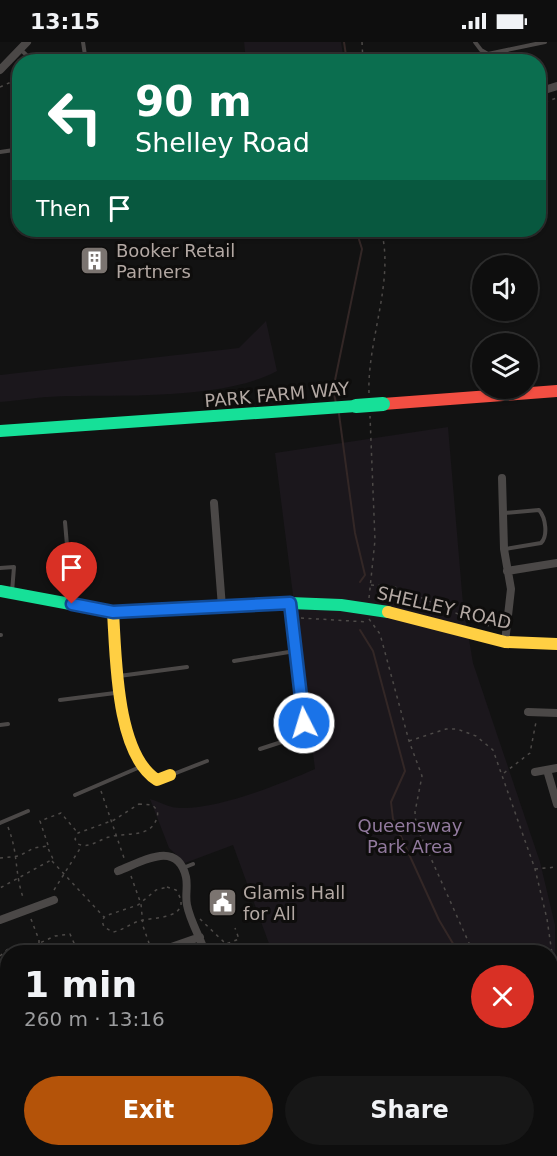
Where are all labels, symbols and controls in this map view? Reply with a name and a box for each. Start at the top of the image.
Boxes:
text: 13:15 [30,9,100,34]
text: 90 m [135,77,252,126]
icon: left [36,78,114,156]
text: Shelley Road [135,127,310,158]
icon: arrive [103,192,136,225]
text: Then [36,196,91,221]
place label: Booker Retail Partners [116,240,235,282]
building icon: Booker Retail Partners [79,245,111,277]
map controls [472,255,538,399]
button: sound [472,255,538,321]
button: layers [472,333,538,399]
street label: PARK FARM WAY [204,378,351,411]
pin [46,542,97,604]
icon: arrive [55,551,88,584]
street label: SHELLEY ROAD [375,582,513,633]
position arrow [272,691,336,755]
park label: Queensway Park Area [358,815,463,857]
place label: Glamis Hall for All [243,882,345,924]
public building icon: Glamis Hall for All [206,887,238,919]
text: 1 min [24,964,137,1005]
button: close [471,965,534,1028]
text: 260 m · 13:16 [24,1007,165,1031]
button: Exit [24,1076,273,1145]
button: Share [285,1076,534,1145]

